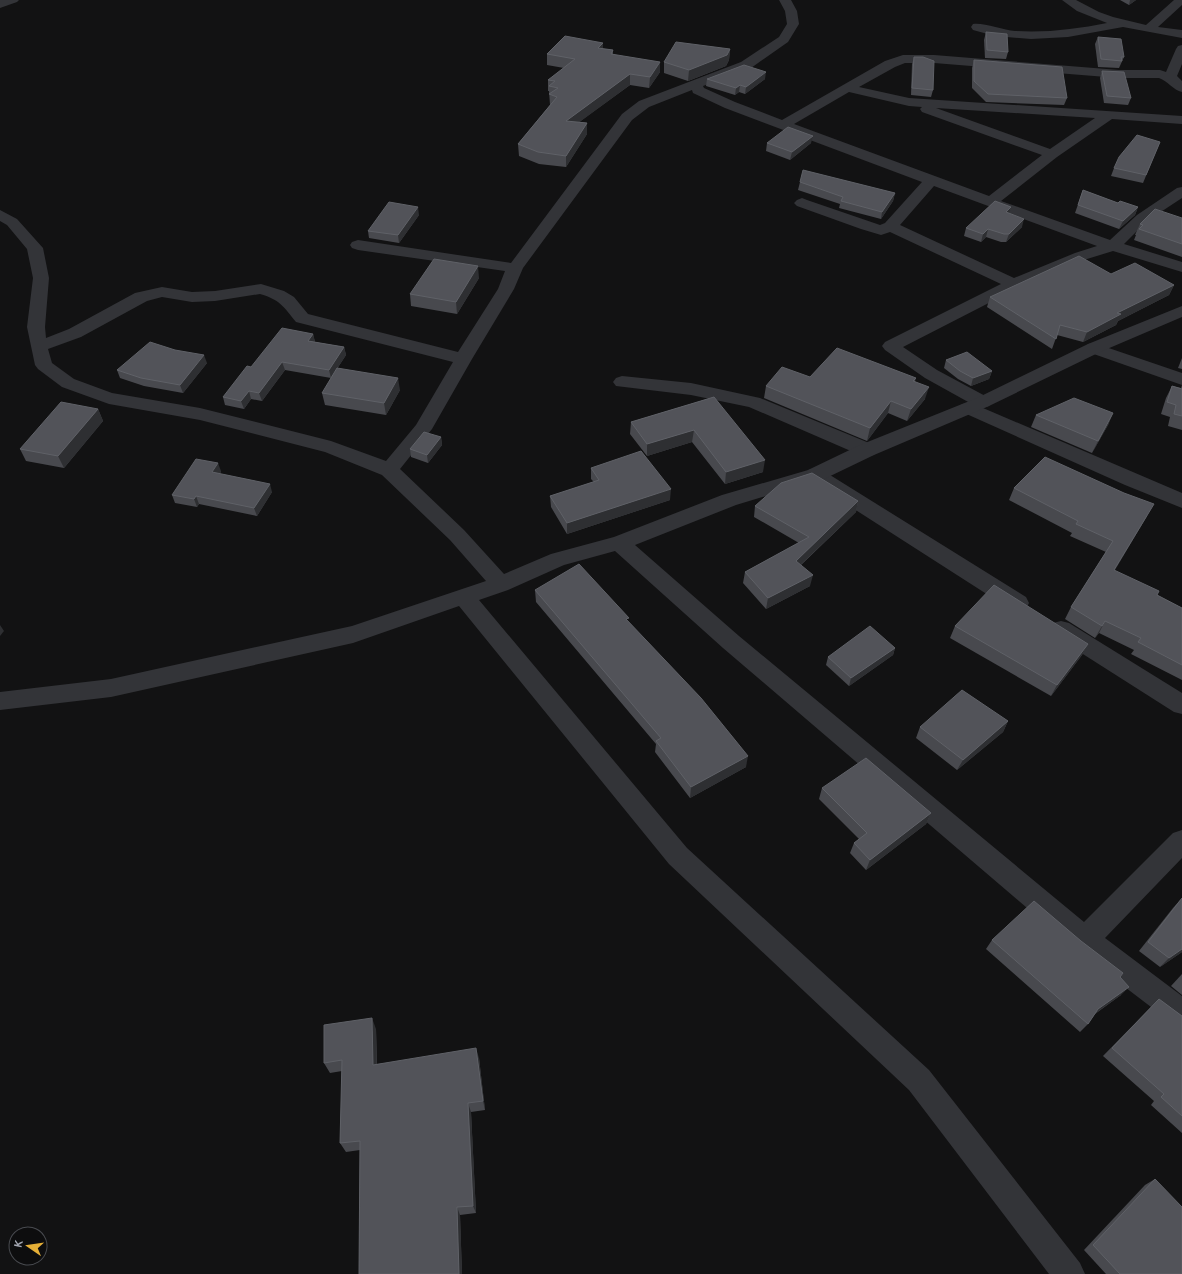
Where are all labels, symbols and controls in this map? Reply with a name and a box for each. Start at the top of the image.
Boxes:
north arrow [8,1226,48,1266]
text: K [12,1238,25,1249]

